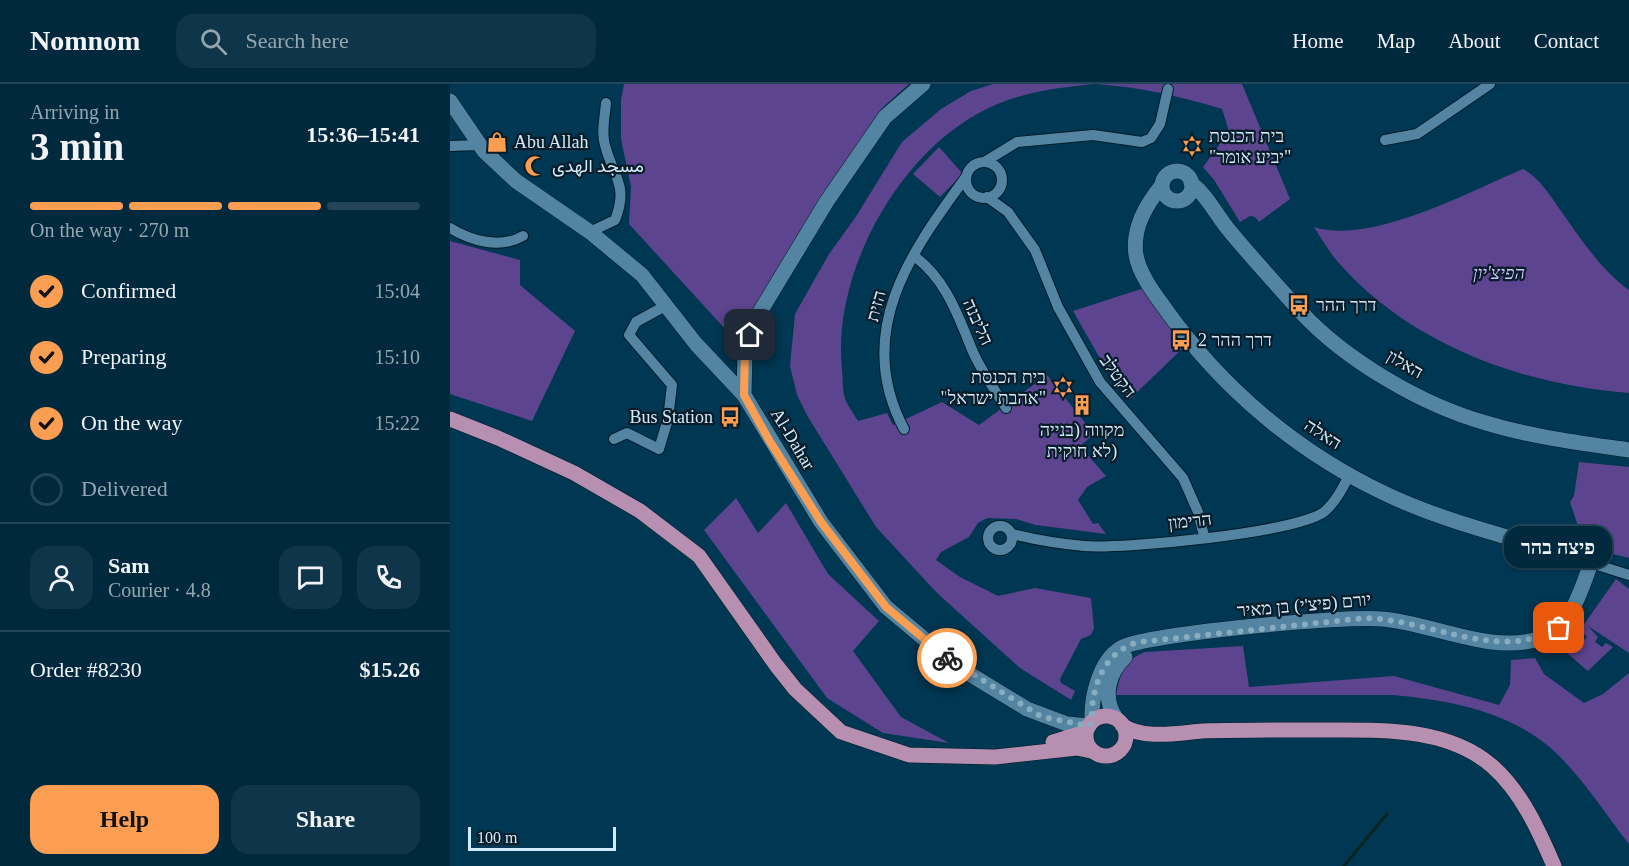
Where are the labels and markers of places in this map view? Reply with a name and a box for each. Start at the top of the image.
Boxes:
place label: בית הכנסת "יביע אומר" [1209,126,1291,167]
shop icon: Abu Allah [485,130,509,154]
place label: Abu Allah [514,132,589,152]
synagogue icon: בית הכנסת "יביע אומר" [1180,134,1204,158]
mosque icon: مسجد الهدى [523,154,547,178]
place label: مسجد الهدى [552,156,644,177]
bus stop icon: דרך ההר [1287,293,1311,317]
place label: דרך ההר [1316,295,1376,315]
pin [724,309,775,360]
bus stop icon: דרך ההר 2 [1169,328,1193,352]
place label: דרך ההר 2 [1198,330,1272,350]
place label: בית הכנסת "אהבת ישראל" [940,367,1046,408]
synagogue icon: בית הכנסת "אהבת ישראל" [1051,375,1075,399]
building icon: מקווה (בנייה לא חוקית) [1070,393,1094,417]
bus stop icon: Bus Station [718,405,742,429]
place label: Bus Station [629,407,713,427]
place label: מקווה (בנייה לא חוקית) [1040,420,1124,462]
callout: פיצה בהר [1505,526,1613,568]
pin [1533,602,1584,653]

